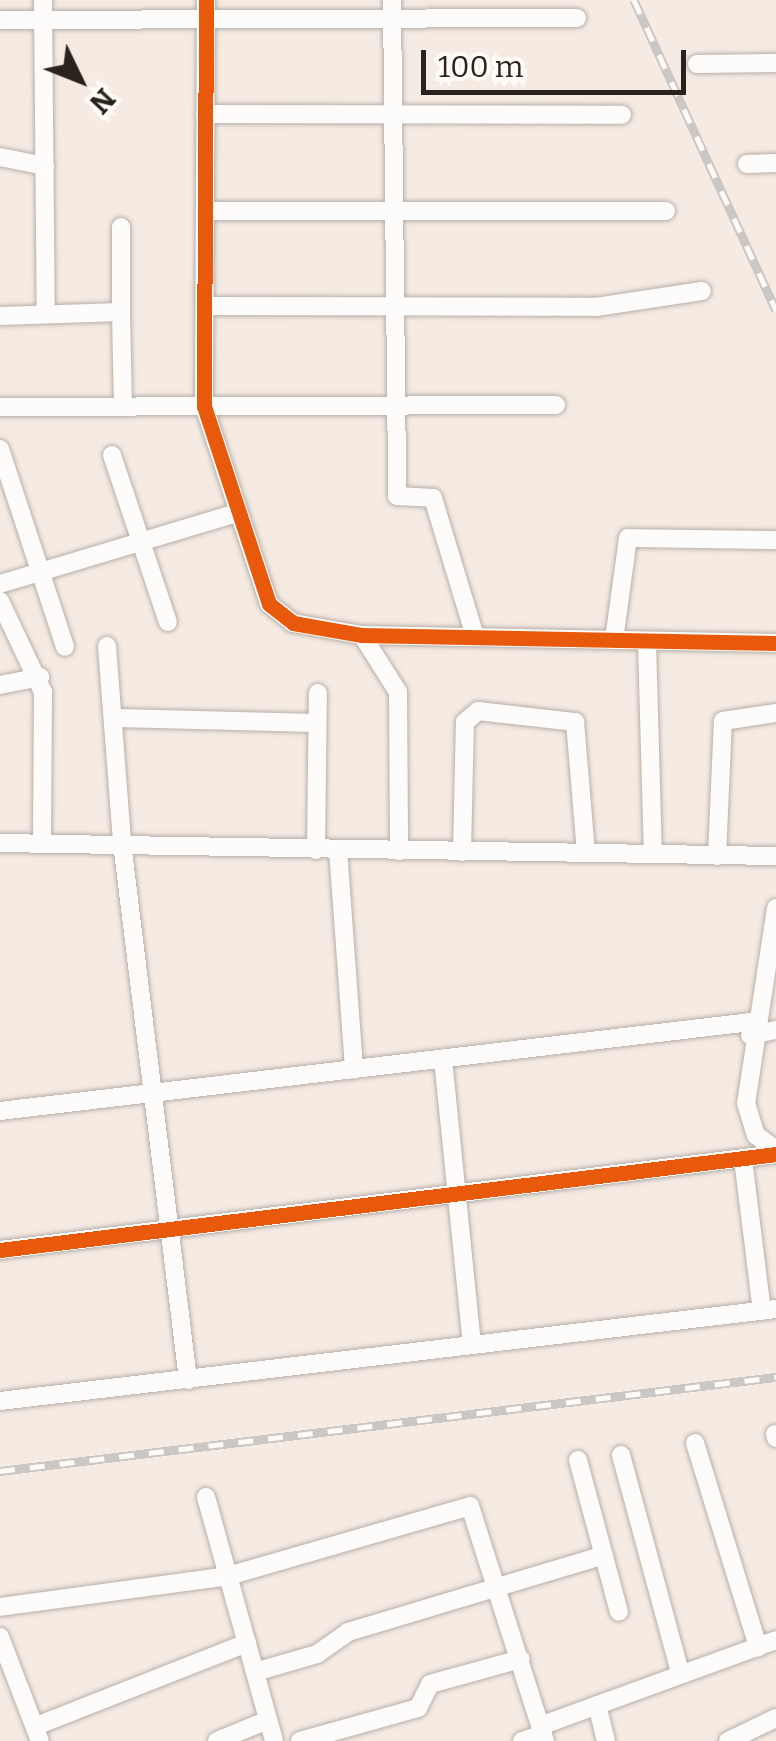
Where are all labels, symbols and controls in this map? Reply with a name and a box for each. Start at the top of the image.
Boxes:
north arrow [30,30,130,130]
scale bar [426,30,691,92]
text: 100 m [438,49,523,85]
text: N [83,82,122,120]

